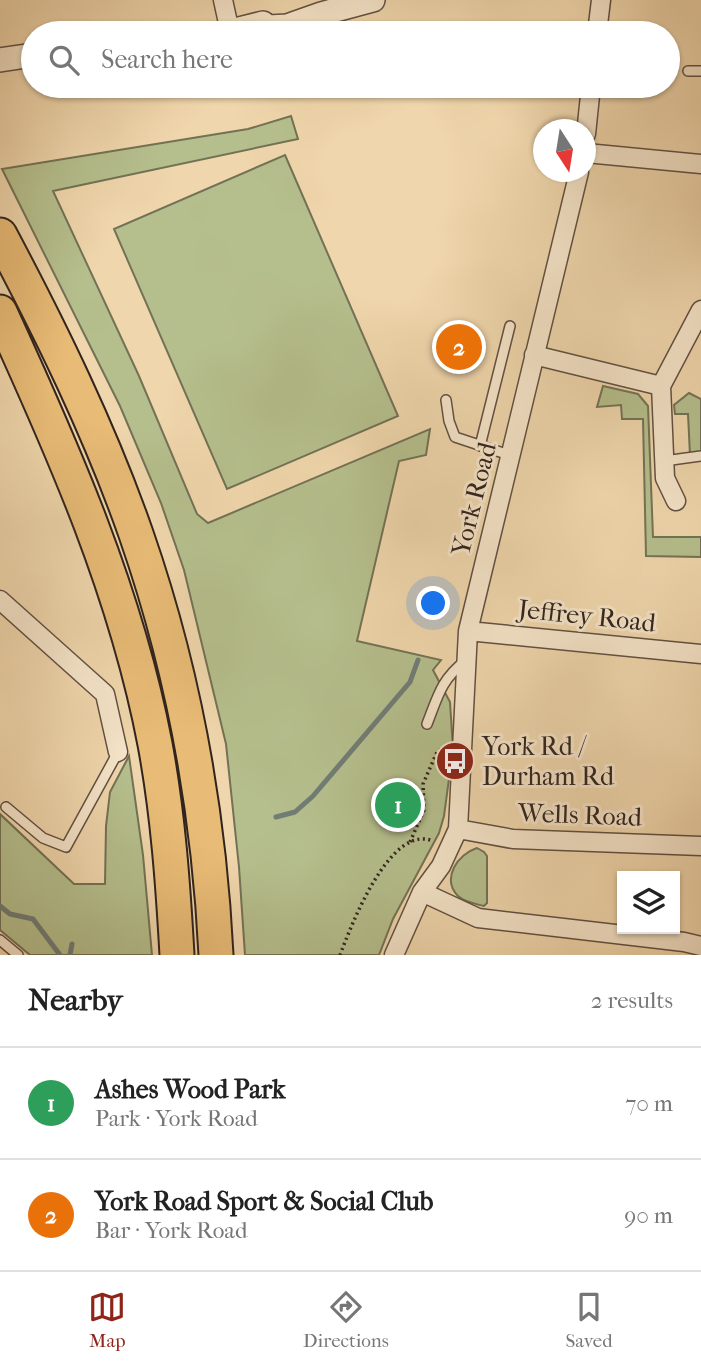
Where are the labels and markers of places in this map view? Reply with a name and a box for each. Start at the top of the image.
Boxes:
pin: 2 [436,321,482,373]
place label: York Rd / Durham Rd [481,731,615,792]
bus stop icon: York Rd / Durham Rd [434,740,476,782]
pin: 1 [375,779,421,831]

